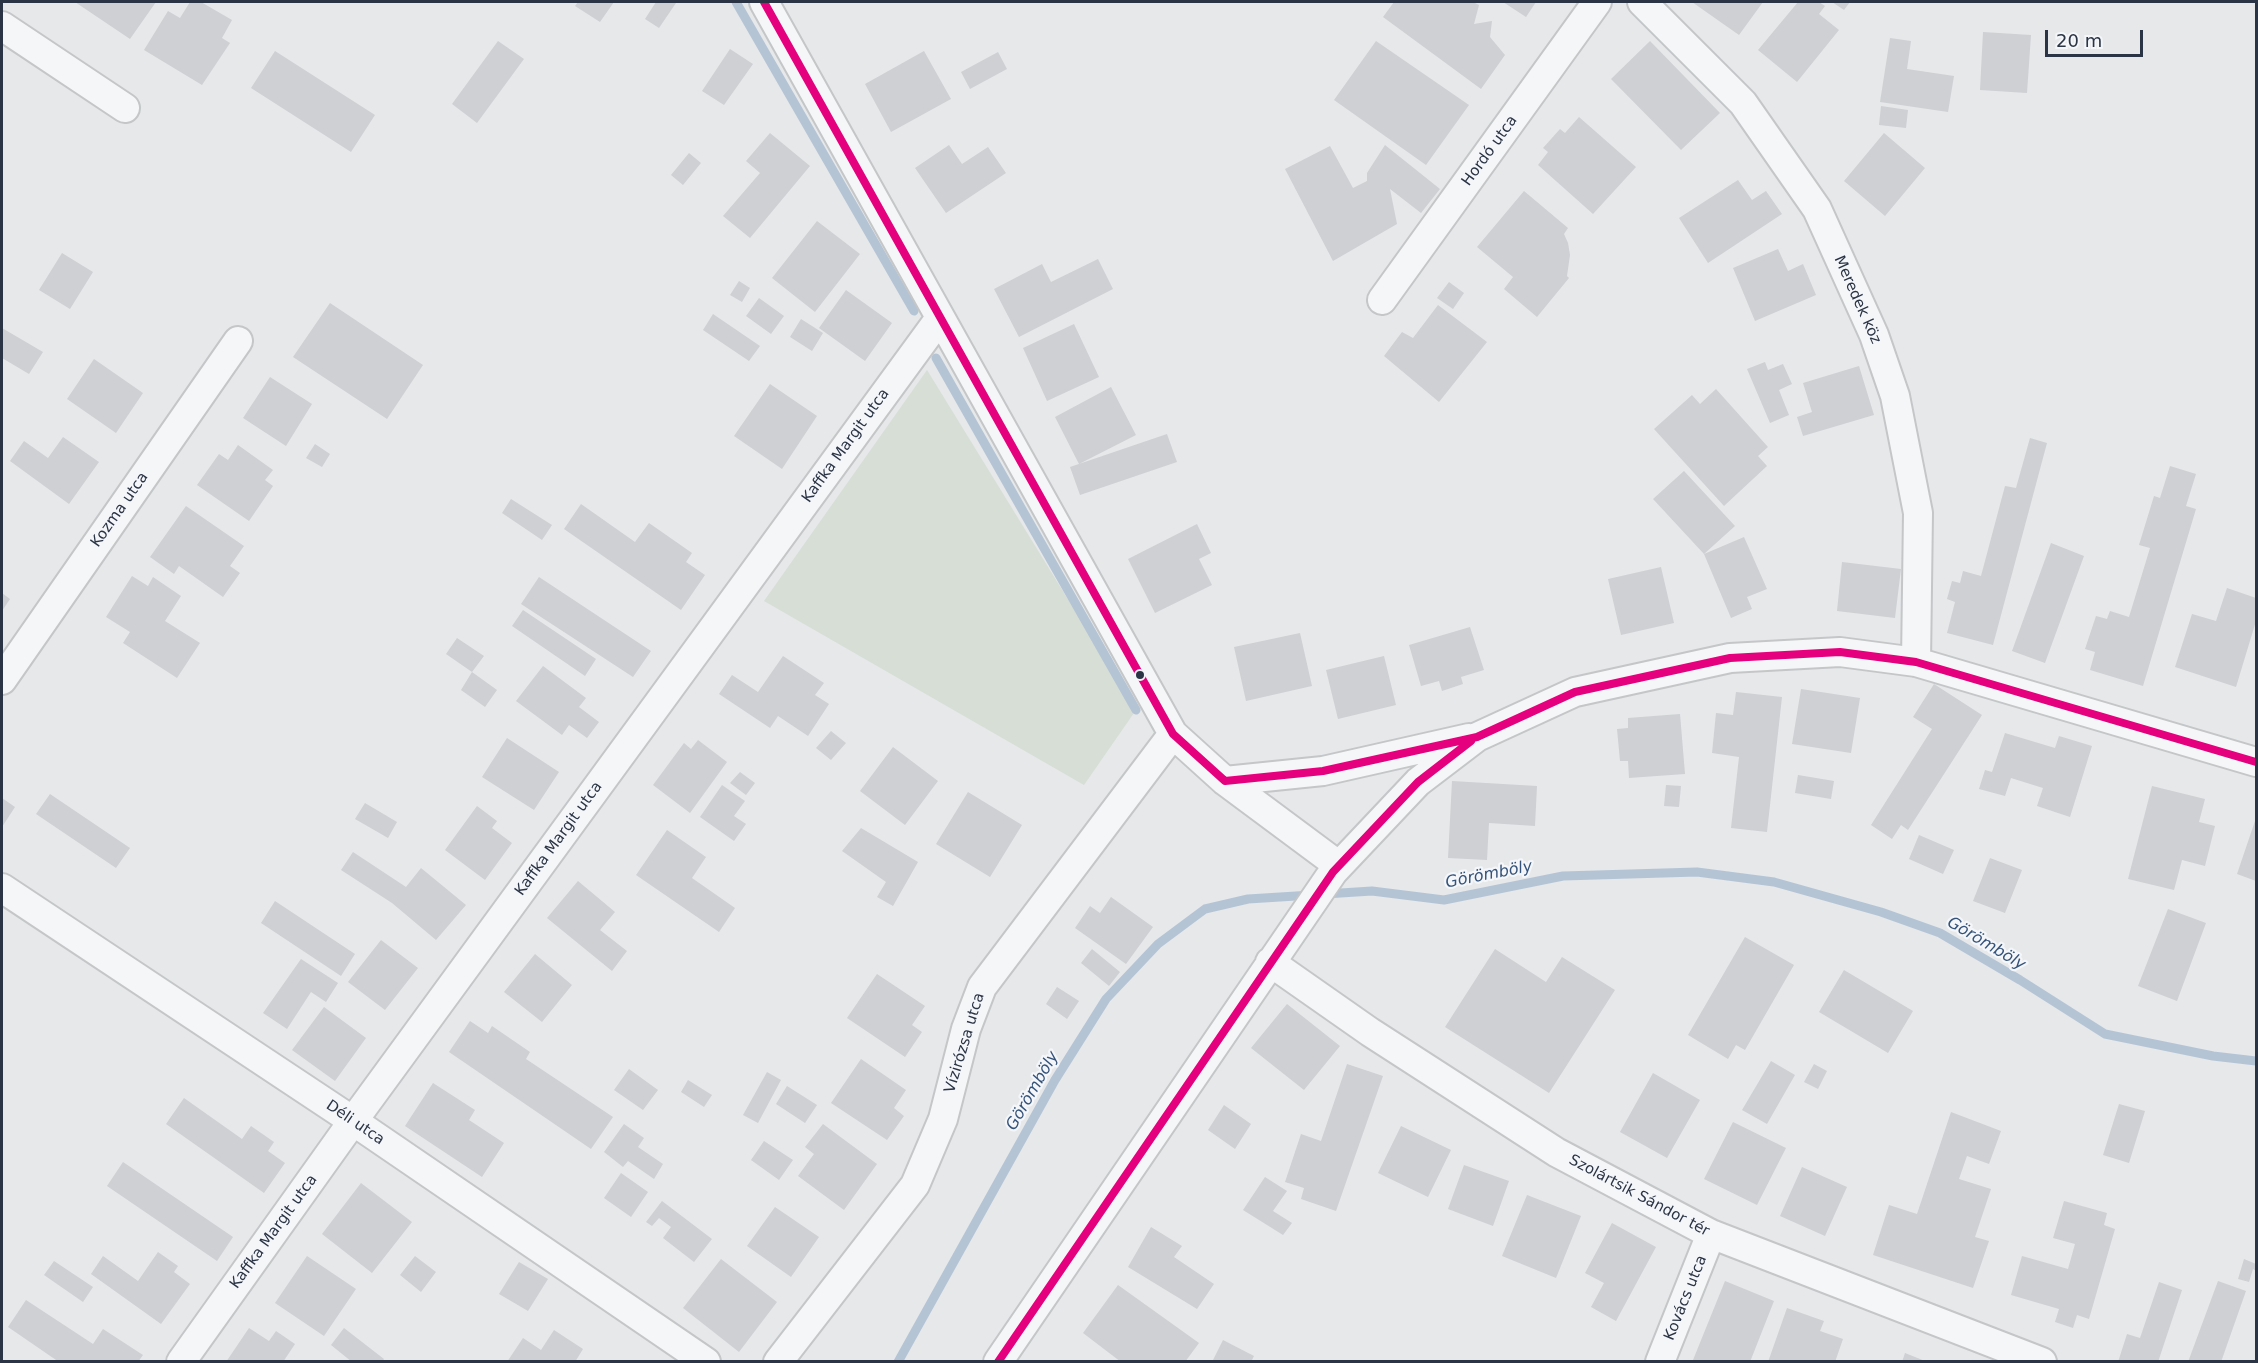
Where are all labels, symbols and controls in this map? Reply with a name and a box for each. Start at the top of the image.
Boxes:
scale bar [2048,18,2146,56]
text: 20 m [2056,30,2102,51]
street label: Hordó utca [1458,112,1522,190]
street label: Meredek köz [1830,253,1884,347]
street label: Kaffka Margit utca [799,385,893,507]
street label: Kozma utca [88,469,152,551]
unlabelled marker [1134,669,1146,681]
street label: Kaffka Margit utca [512,778,606,900]
water label: Görömböly [1444,857,1534,893]
water label: Görömböly [1943,913,2029,975]
street label: Vízirózsa utca [941,991,989,1095]
water label: Görömböly [1003,1048,1063,1134]
street label: Déli utca [322,1097,388,1149]
street label: Szolártsik Sándor tér [1566,1151,1712,1241]
street label: Kaffka Margit utca [227,1171,321,1293]
street label: Kovács utca [1661,1253,1711,1343]

